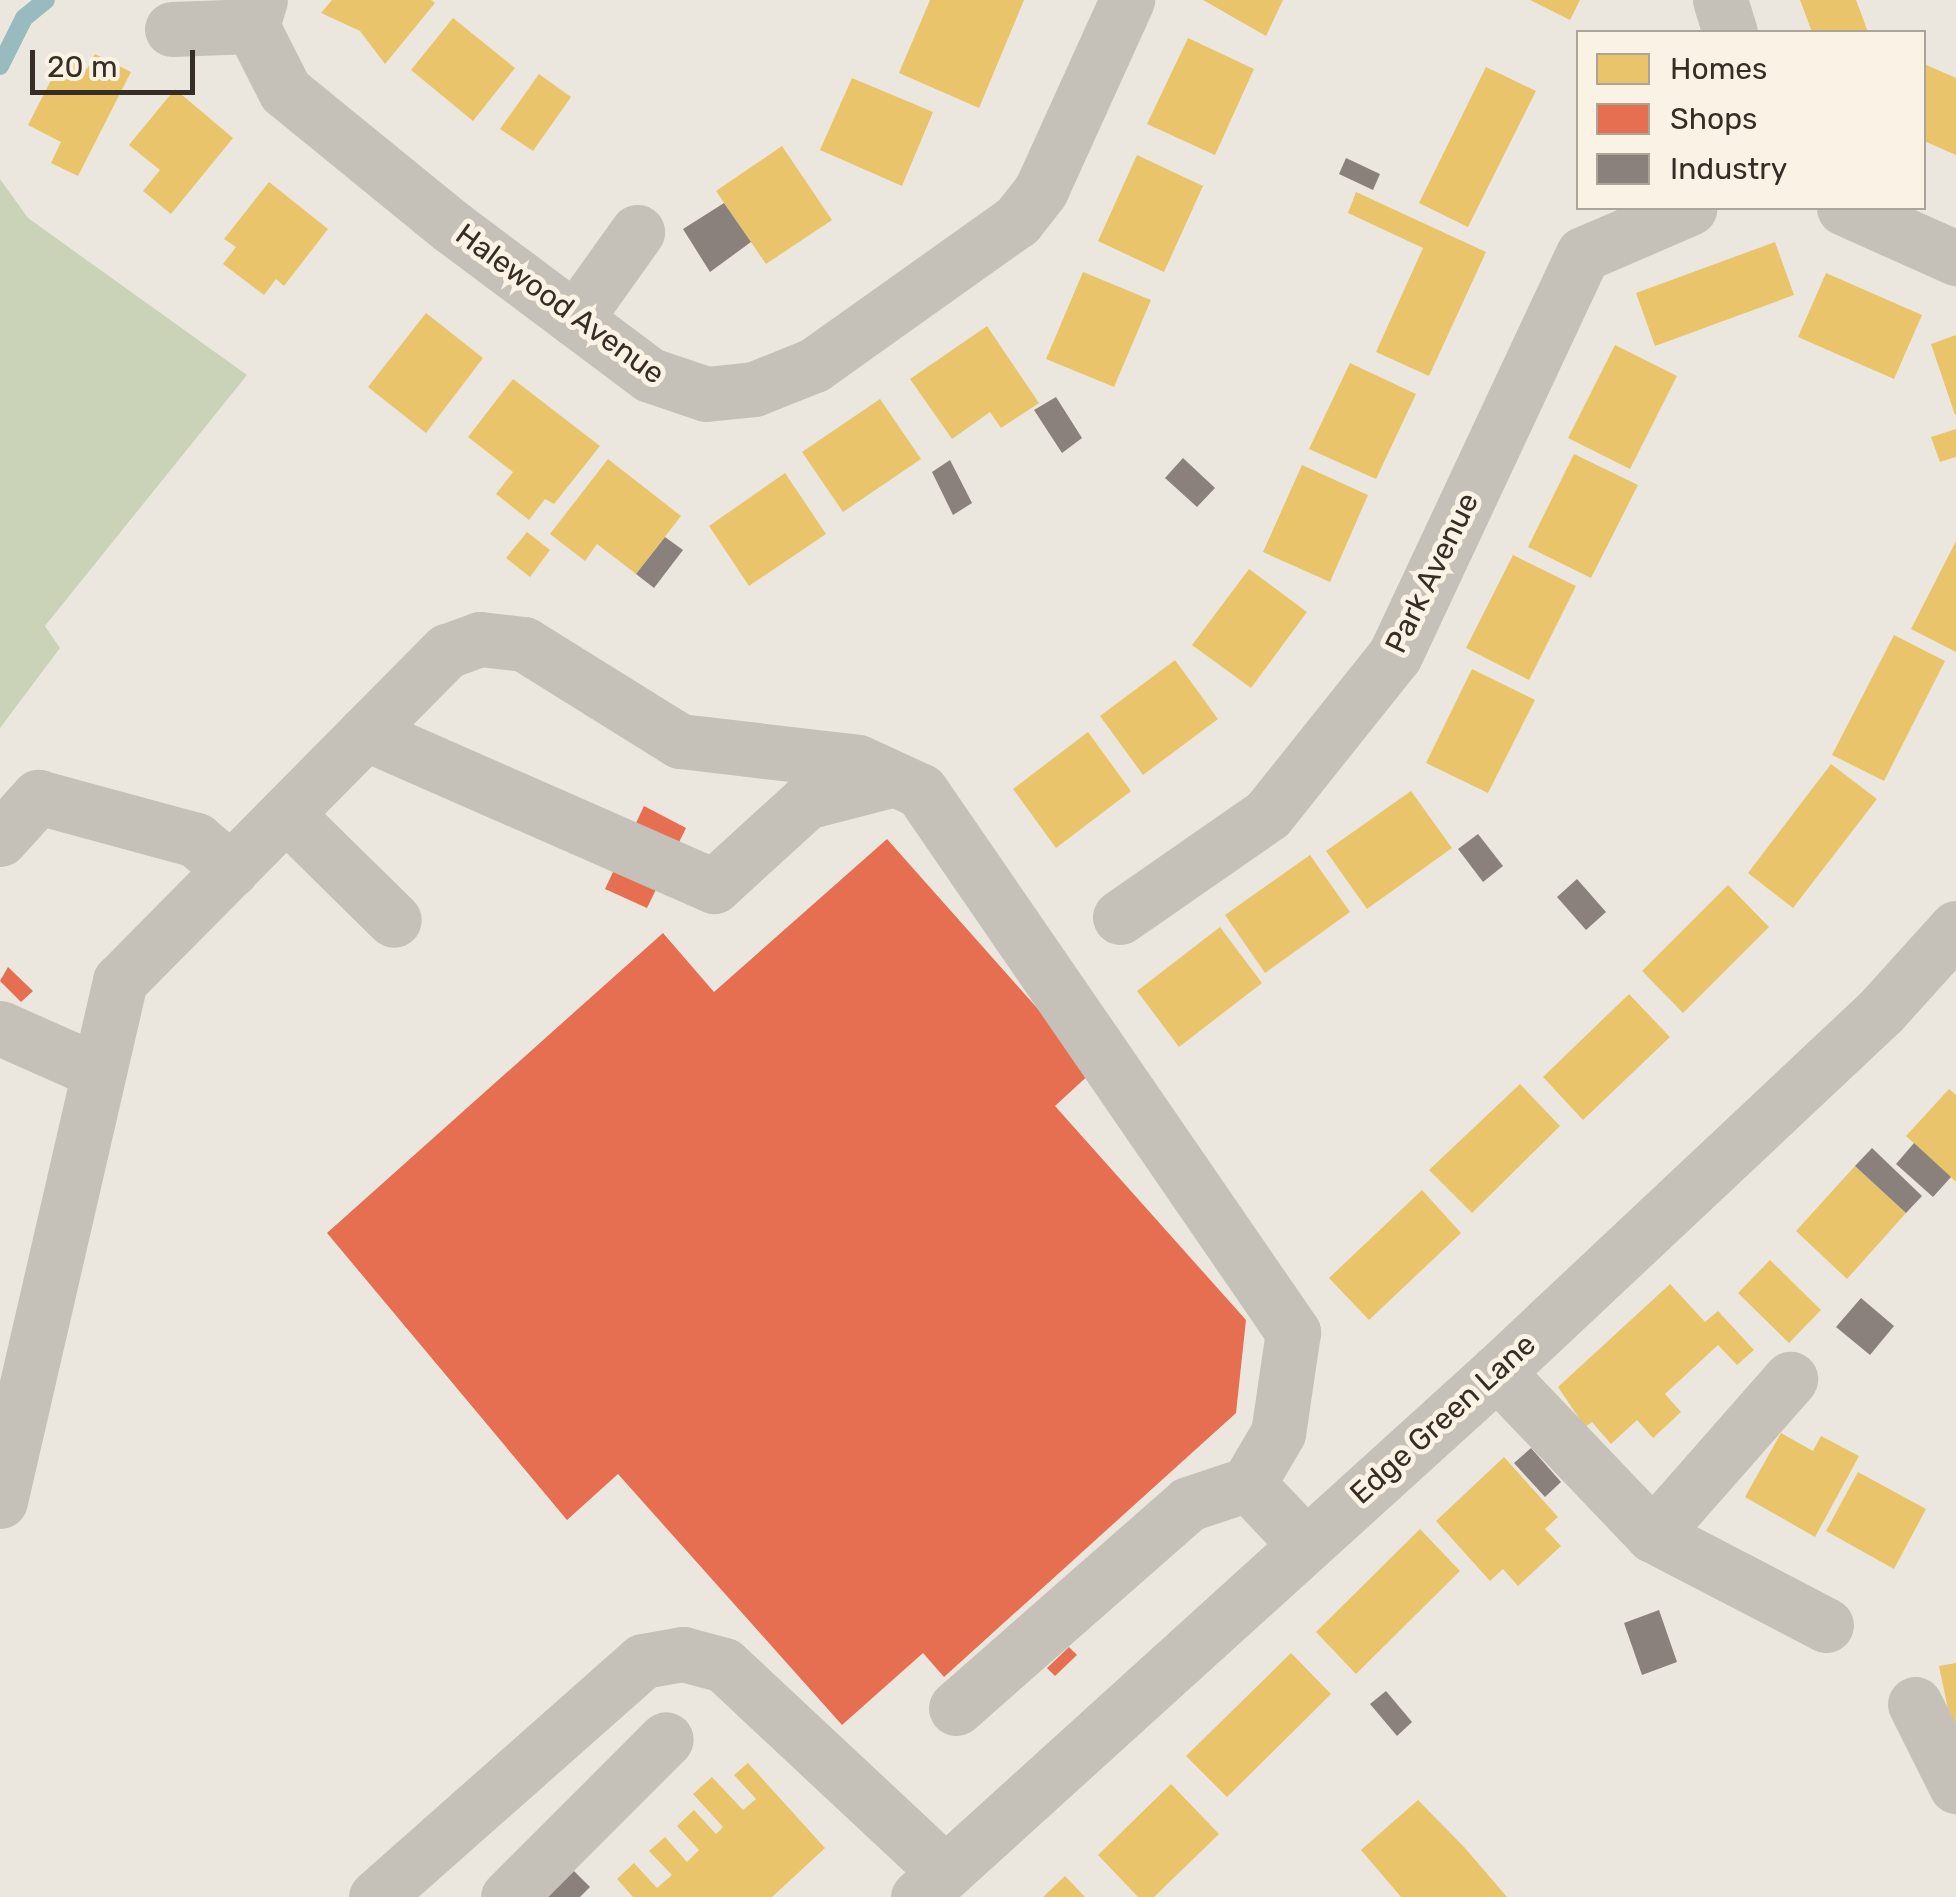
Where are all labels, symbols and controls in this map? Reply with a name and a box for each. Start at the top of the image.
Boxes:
scale bar [35,30,200,92]
legend [1576,30,1926,210]
text: 20 m [47,49,118,85]
text: Homes [1670,51,1767,87]
text: Shops [1670,101,1757,137]
text: Industry [1670,151,1787,187]
street label: Halewood Avenue [448,216,672,392]
street label: Park Avenue [1378,487,1486,659]
street label: Edge Green Lane [1343,1326,1543,1512]

